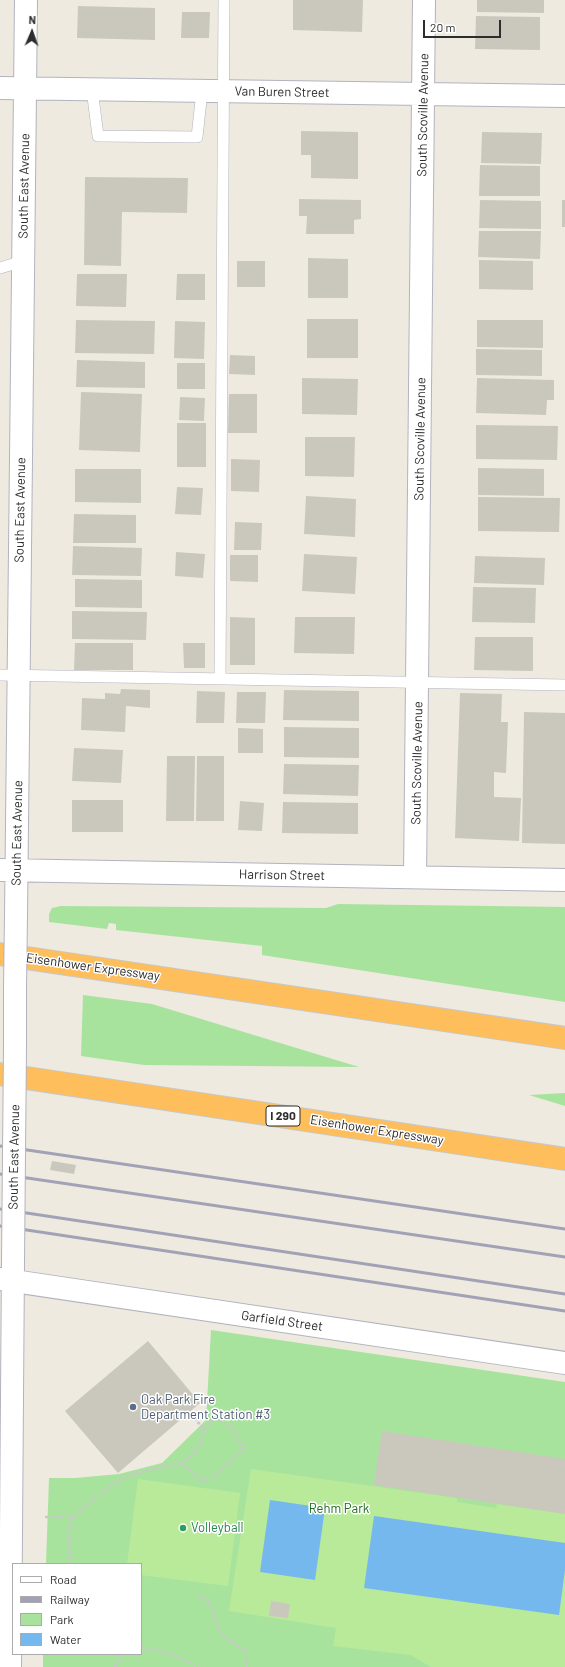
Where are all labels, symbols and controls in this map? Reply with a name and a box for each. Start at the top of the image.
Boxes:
north arrow [12,12,52,52]
scale bar [425,12,503,38]
text: N [29,13,36,26]
text: 20 m [430,20,456,34]
street label: South Scoville Avenue [414,53,432,177]
street label: Van Buren Street [234,83,330,101]
street label: South East Avenue [15,133,33,239]
street label: South Scoville Avenue [411,377,429,501]
street label: South East Avenue [11,457,29,563]
street label: South Scoville Avenue [408,701,426,825]
street label: South East Avenue [8,780,26,886]
street label: Harrison Street [239,866,325,884]
street label: Eisenhower Expressway [25,950,161,984]
street label: South East Avenue [5,1104,23,1210]
road number: I 290 [266,1106,300,1126]
street label: Eisenhower Expressway [309,1112,445,1148]
street label: Garfield Street [240,1308,324,1334]
place label: Oak Park Fire Department Station #3 [141,1392,270,1423]
marker: Oak Park Fire Department Station #3 [128,1402,138,1412]
park label: Rehm Park [309,1501,369,1517]
place label: Volleyball [191,1520,244,1536]
marker: Volleyball [178,1523,188,1533]
legend [12,1563,142,1655]
text: Road [50,1572,77,1586]
text: Railway [50,1592,89,1606]
text: Park [50,1612,74,1626]
text: Water [50,1632,81,1646]

